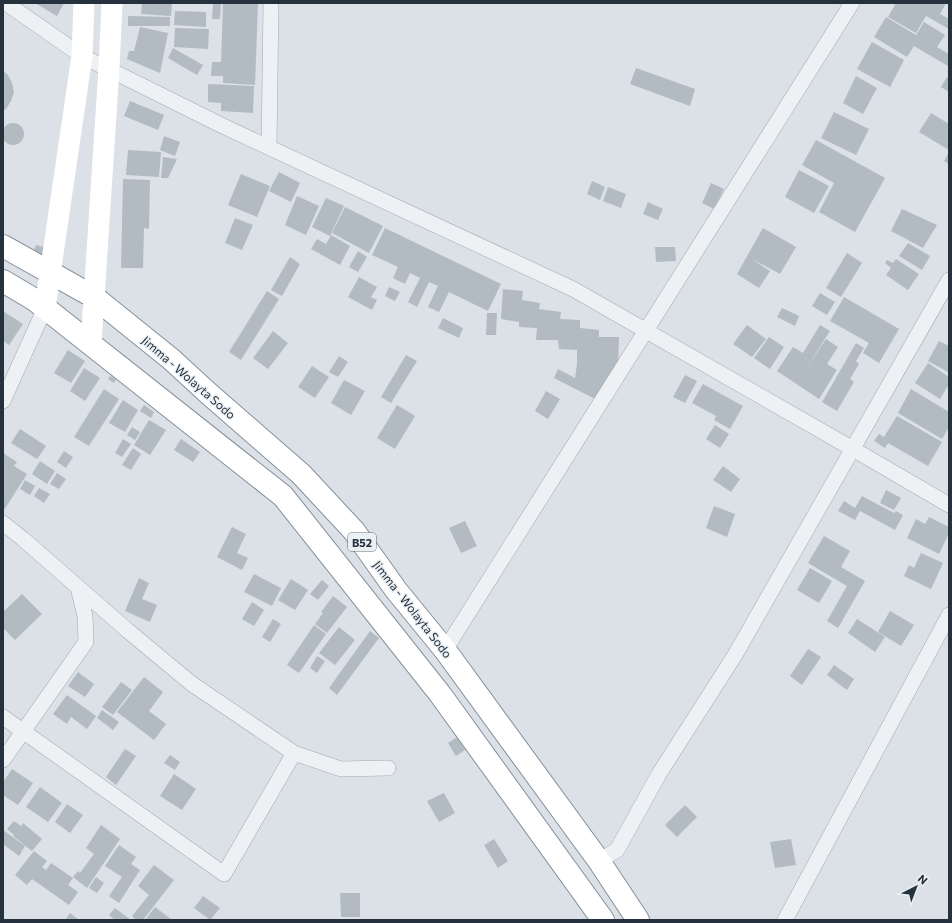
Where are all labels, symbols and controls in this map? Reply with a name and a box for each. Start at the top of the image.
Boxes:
street label: Jimma - Wolayta Sodo [139,333,239,422]
road number: B52 [348,533,376,551]
street label: Jimma - Wolayta Sodo [370,558,455,661]
north arrow [896,867,936,907]
text: N [916,872,930,887]

